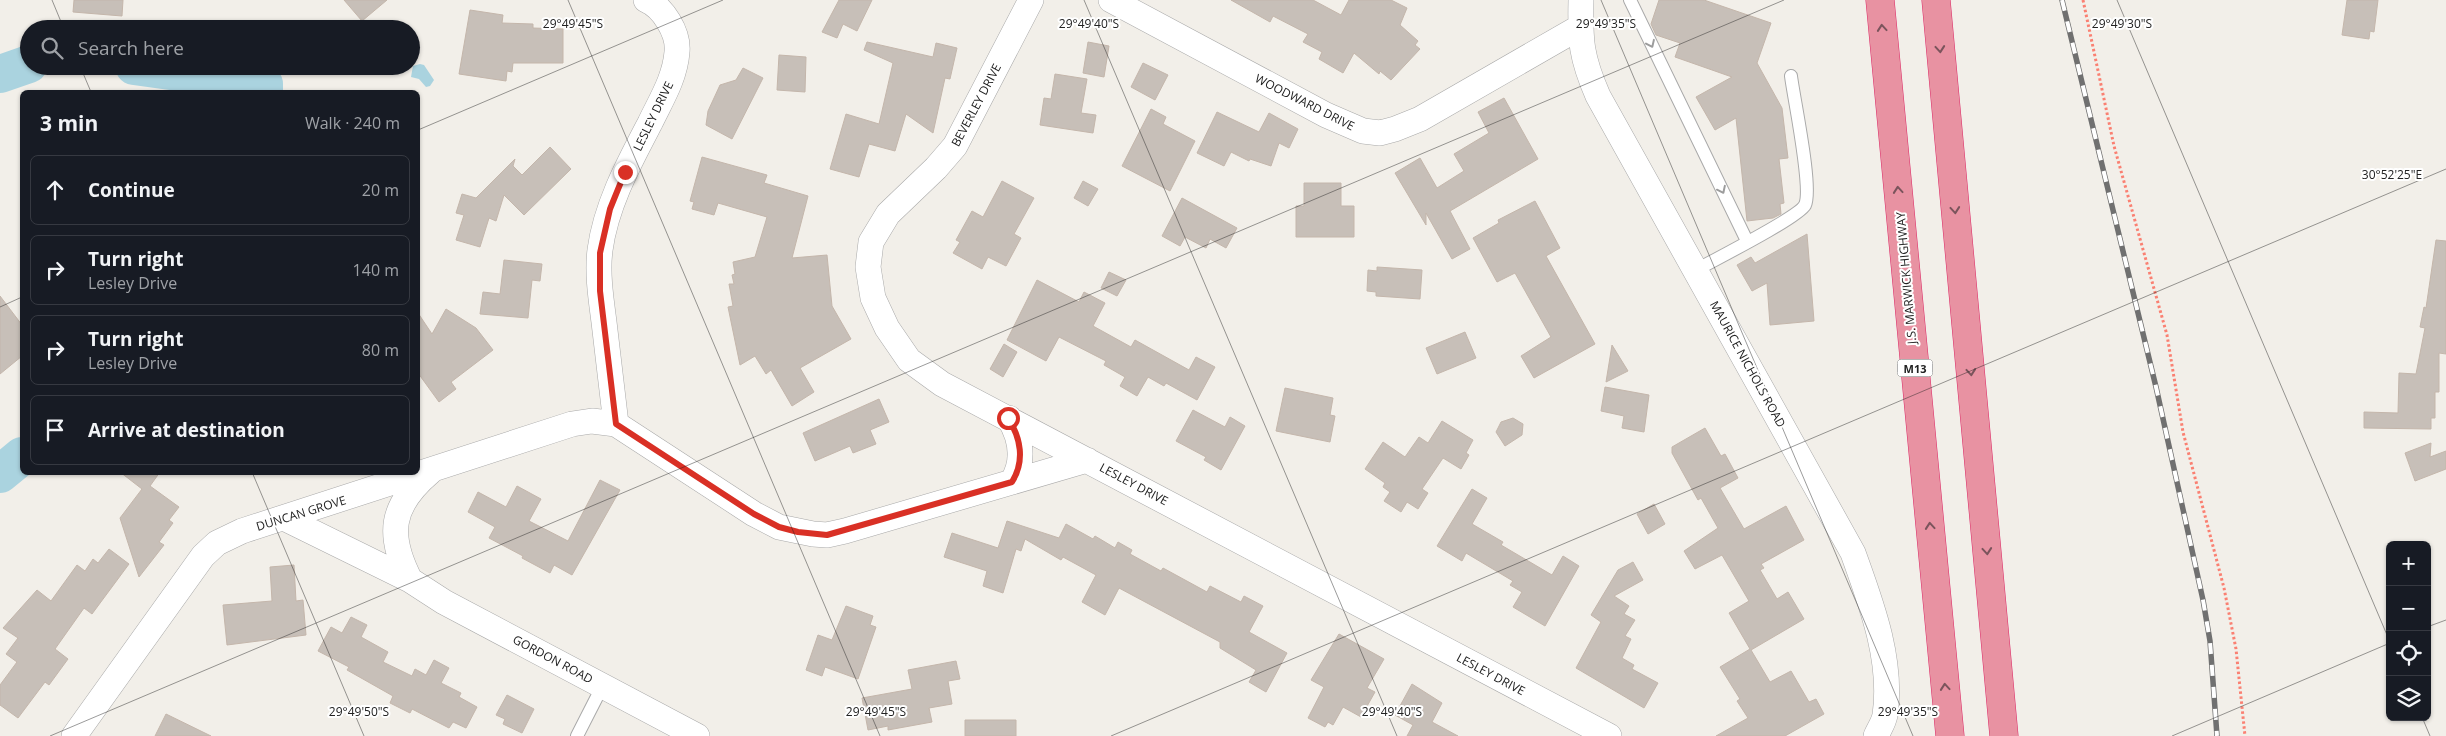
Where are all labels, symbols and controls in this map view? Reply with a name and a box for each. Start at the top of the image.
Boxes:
text: 29°49'45"S [543,15,603,32]
text: 29°49'40"S [1059,15,1119,32]
text: 29°49'35"S [1576,15,1636,32]
text: 29°49'30"S [2092,15,2152,32]
search box [20,20,420,75]
one-way arrow [1877,24,1888,32]
icon: search [38,34,66,62]
text: Search here [78,35,184,61]
one-way arrow [1645,39,1656,48]
one-way arrow [1934,45,1945,53]
street label: BEVERLEY DRIVE [947,61,1005,149]
street label: WOODWARD DRIVE [1252,70,1358,134]
street label: LESLEY DRIVE [629,78,677,154]
text: 3 min [40,109,98,137]
text: Walk · 240 m [305,112,400,134]
route end [614,161,637,184]
text: 30°52'25"E [2362,166,2422,183]
icon: ahead [41,176,69,204]
text: Continue [88,177,175,203]
text: 20 m [362,179,399,201]
one-way arrow [1716,185,1726,194]
one-way arrow [1893,185,1904,193]
one-way arrow [1950,207,1961,215]
street label: J.S. MARWICK HIGHWAY [1892,211,1920,346]
text: Turn right [88,246,183,272]
icon: right [41,256,69,284]
text: 140 m [353,259,399,281]
text: Lesley Drive [88,272,177,294]
street label: MAURICE NICHOLS ROAD [1706,298,1790,430]
text: Turn right [88,326,183,352]
icon: right [41,336,69,364]
text: 80 m [362,339,399,361]
text: Lesley Drive [88,352,177,374]
road number: M13 [1898,359,1932,376]
one-way arrow [1965,368,1976,376]
route start [997,407,1020,430]
icon: arrive [41,416,69,444]
text: Arrive at destination [88,417,285,443]
street label: LESLEY DRIVE [1097,459,1171,509]
street label: DUNCAN GROVE [254,491,348,535]
one-way arrow [1925,521,1936,529]
map controls [2386,541,2431,721]
button: + [2386,541,2431,586]
one-way arrow [1981,548,1992,556]
button: − [2386,586,2431,631]
street label: GORDON ROAD [510,631,596,687]
button: locate [2386,631,2431,676]
street label: LESLEY DRIVE [1454,649,1528,699]
button: layers [2386,676,2431,721]
one-way arrow [1940,683,1951,691]
text: 29°49'50"S [329,703,389,720]
text: 29°49'45"S [846,703,906,720]
text: 29°49'40"S [1362,703,1422,720]
text: 29°49'35"S [1878,703,1938,720]

